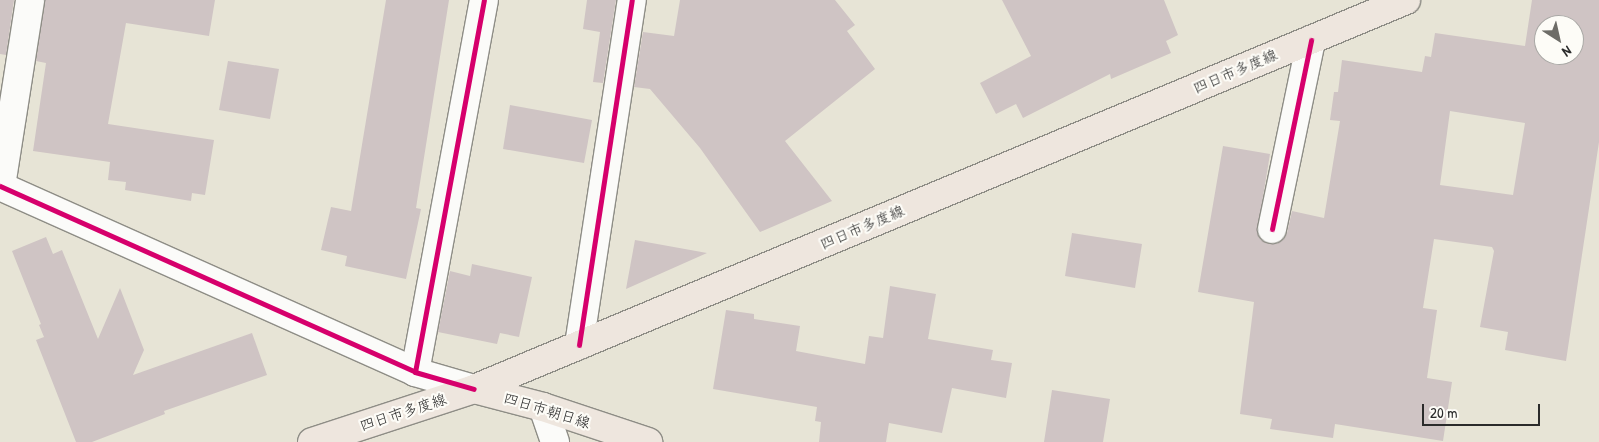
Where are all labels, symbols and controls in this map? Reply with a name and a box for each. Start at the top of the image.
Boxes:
north arrow [1534,15,1584,65]
text: N [1559,42,1576,62]
street label: 四日市多度線 [1190,45,1280,97]
street label: 四日市多度線 [817,201,907,253]
street label: 四日市朝日線 [501,388,593,432]
street label: 四日市多度線 [357,390,449,434]
scale bar [1424,394,1542,426]
text: 20 m [1430,402,1457,423]

